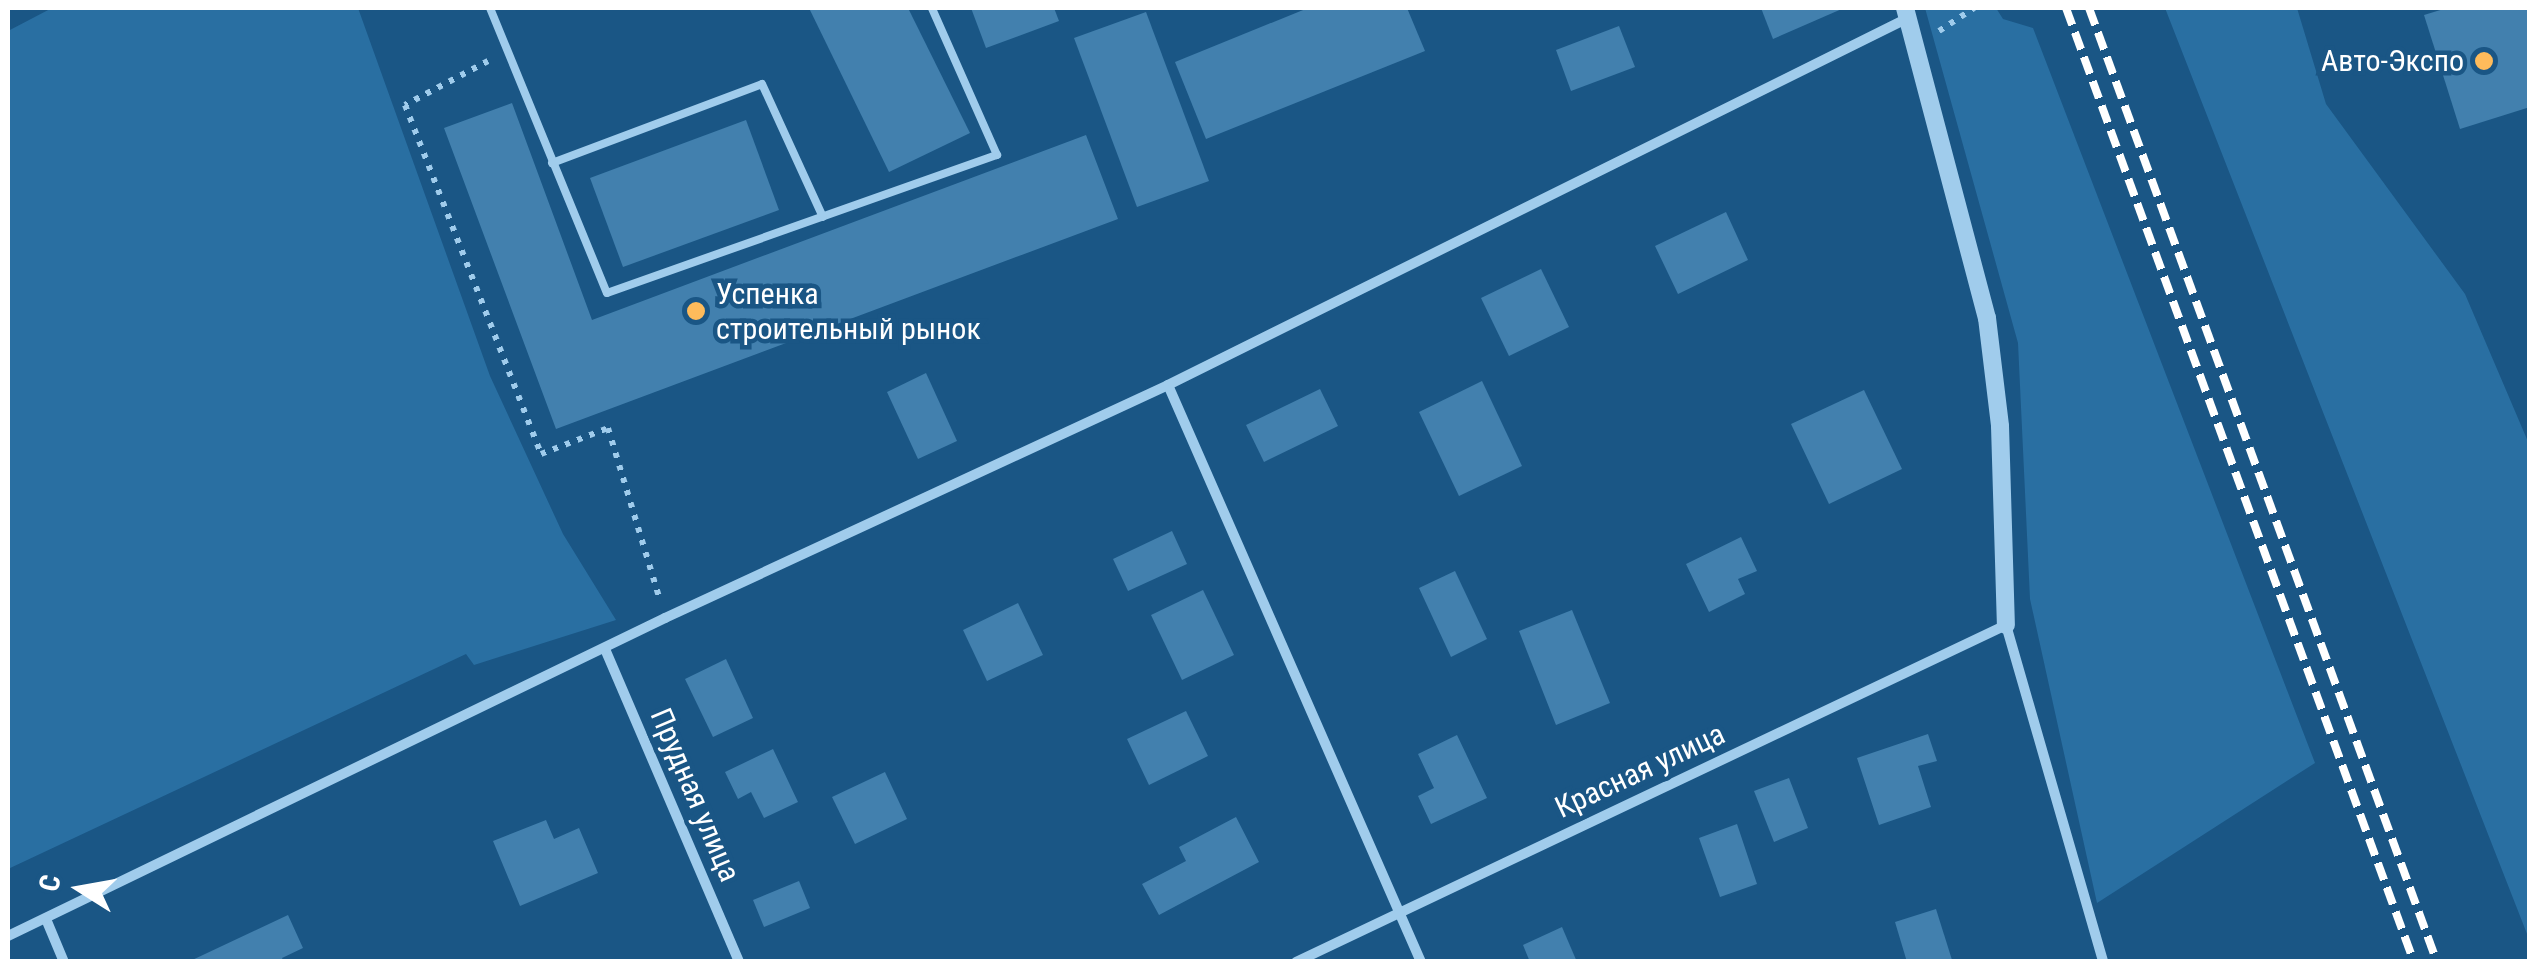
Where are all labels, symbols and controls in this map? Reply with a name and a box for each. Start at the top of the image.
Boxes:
place label: Авто-Экспо [2321,43,2464,79]
marker: Авто-Экспо [2473,50,2495,72]
place label: Успенка строительный рынок [716,276,981,346]
marker: Успенка строительный рынок [685,300,707,322]
street label: Прудная улица [642,703,748,887]
street label: Красная улица [1549,716,1731,826]
north arrow [30,839,130,939]
text: С [32,872,68,894]

